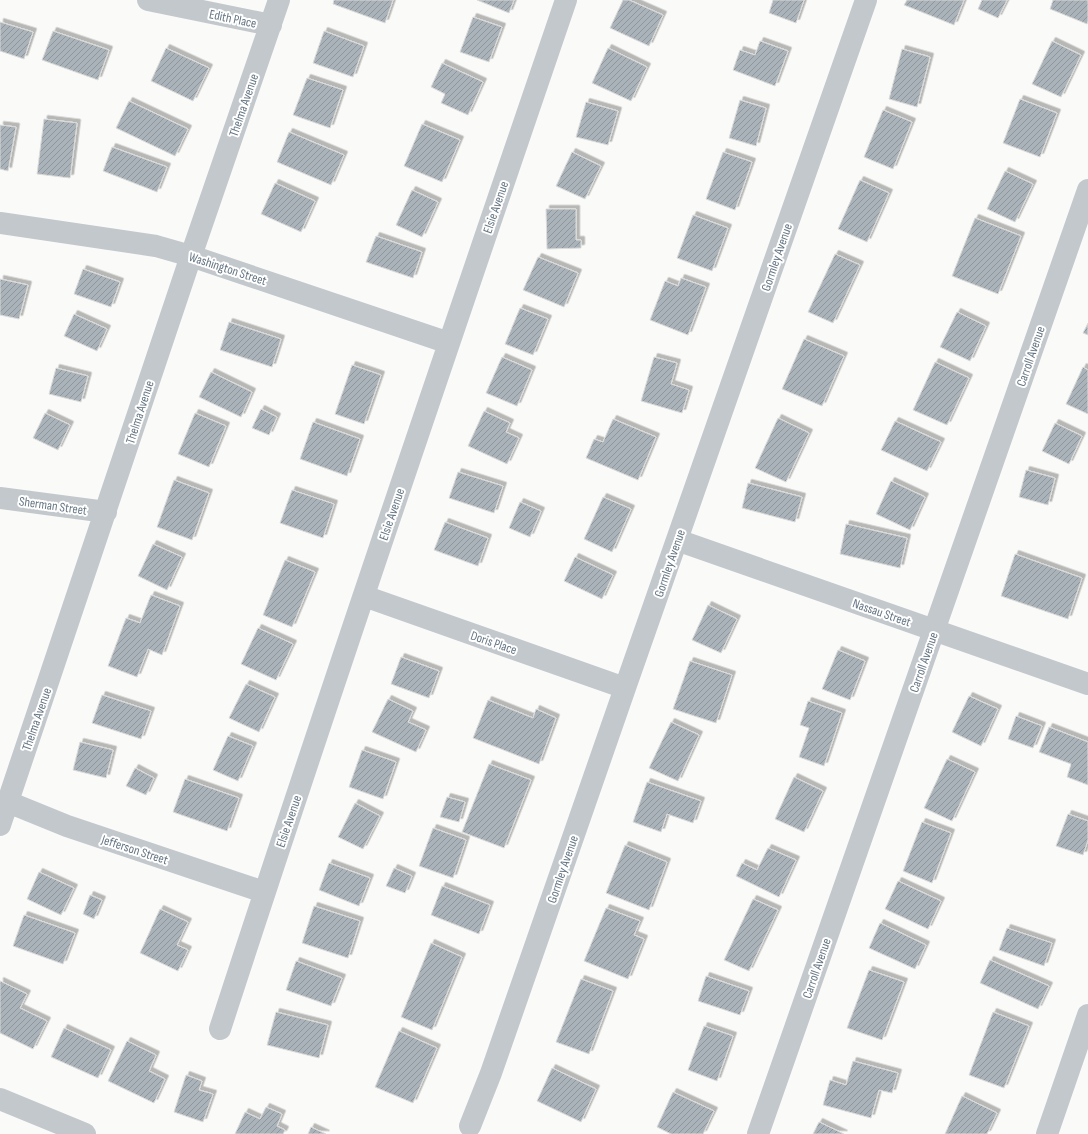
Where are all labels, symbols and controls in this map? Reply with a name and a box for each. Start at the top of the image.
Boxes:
street label: Edith Place [208,6,258,32]
street label: Thelma Avenue [226,72,262,139]
street label: Elsie Avenue [480,179,512,235]
street label: Gormley Avenue [758,221,796,293]
street label: Washington Street [187,249,269,289]
street label: Carroll Avenue [1013,324,1049,388]
street label: Thelma Avenue [122,379,158,446]
street label: Elsie Avenue [376,486,408,542]
street label: Sherman Street [18,493,88,519]
street label: Gormley Avenue [651,527,689,599]
street label: Nassau Street [850,595,913,630]
street label: Doris Place [468,628,519,658]
street label: Carroll Avenue [906,630,942,694]
street label: Thelma Avenue [19,686,55,753]
street label: Elsie Avenue [273,793,305,849]
street label: Jefferson Street [98,831,170,868]
street label: Gormley Avenue [544,833,582,905]
street label: Carroll Avenue [799,936,835,1000]

